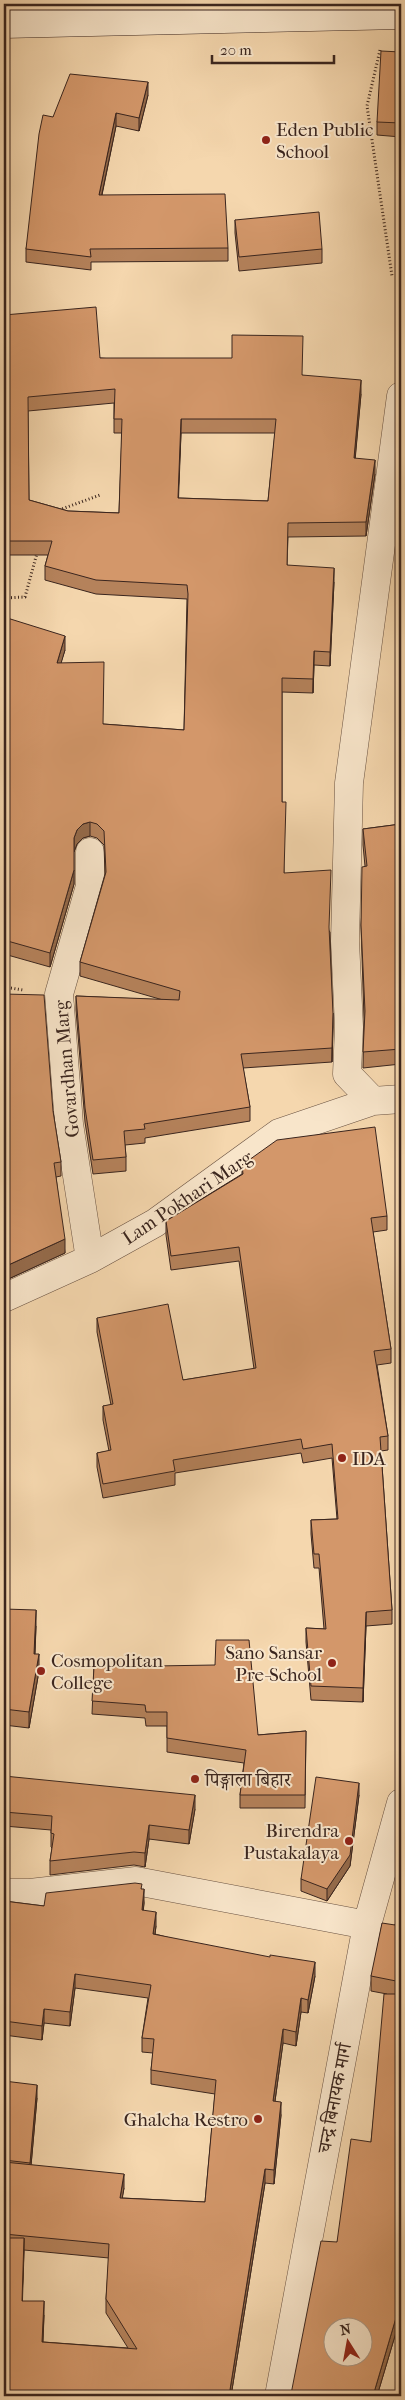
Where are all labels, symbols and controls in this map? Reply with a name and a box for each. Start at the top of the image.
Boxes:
scale bar [212,32,335,64]
text: 20 m [220,41,252,59]
place label: Eden Public School [276,119,373,163]
marker: Eden Public School [260,134,272,146]
street label: Govardhan Marg [50,998,84,1139]
street label: Lam Pokhari Marg [118,1146,257,1249]
place label: IDA [352,1448,386,1470]
marker: IDA [336,1452,348,1464]
place label: Sano Sansar Pre-School [225,1642,323,1686]
place label: Cosmopolitan College [51,1650,163,1694]
marker: Sano Sansar Pre-School [326,1657,338,1669]
marker: Cosmopolitan College [35,1665,47,1677]
place label: पिङ्गाला बिहार [204,1769,292,1791]
marker: पिङ्गाला बिहार [189,1773,201,1785]
place label: Birendra Pustakalaya [243,1820,339,1864]
marker: Birendra Pustakalaya [343,1835,355,1847]
street label: चन्द्र बिनायक मार्ग [313,2040,357,2156]
place label: Ghalcha Restro [124,2109,248,2131]
marker: Ghalcha Restro [252,2113,264,2125]
north arrow [322,2318,372,2368]
text: N [339,2320,353,2339]

